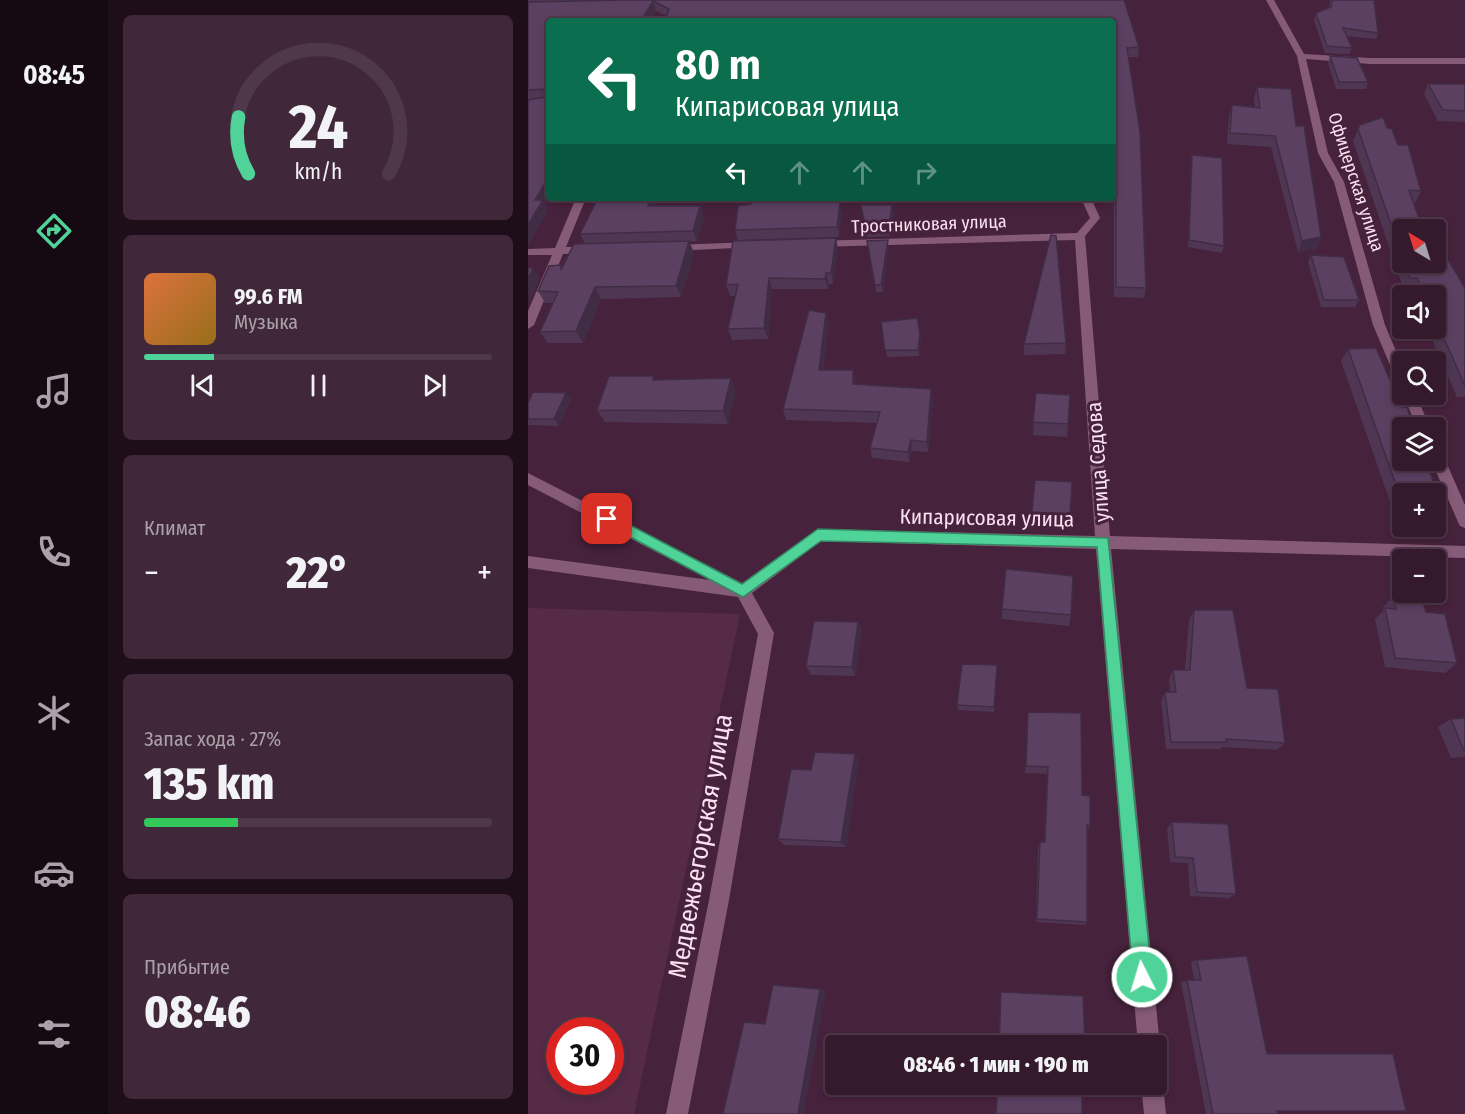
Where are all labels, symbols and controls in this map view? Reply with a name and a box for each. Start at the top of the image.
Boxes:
text: 80 m [675,40,761,90]
icon: left [576,42,654,120]
text: 08:45 [23,59,85,91]
text: 24 [287,91,348,166]
text: Кипарисовая улица [675,91,899,123]
street label: Офицерская улица [1323,110,1389,254]
icon: left [720,156,753,189]
icon: ahead [783,156,816,189]
icon: ahead [846,156,879,189]
icon: right [909,156,942,189]
text: km/h [294,160,342,186]
icon: directions [33,210,75,252]
street label: Тростниковая улица [851,210,1007,238]
north arrow [1392,219,1446,273]
map controls [1392,219,1446,603]
text: 99.6 FM [234,283,303,310]
button: sound [1392,285,1446,339]
text: Музыка [234,310,298,334]
button: search [1392,351,1446,405]
icon: previous [186,369,219,402]
icon: pause [302,369,335,402]
icon: next [418,369,451,402]
icon: music [33,370,75,412]
street label: улица Седова [1081,401,1115,523]
button: layers [1392,417,1446,471]
button: + [1392,483,1446,537]
pin [581,493,632,544]
icon: arrive [590,502,623,535]
street label: Кипарисовая улица [899,503,1075,533]
text: Климат [144,516,205,540]
icon: phone [33,531,75,573]
text: 22° [286,546,350,600]
button: − [1392,549,1446,603]
text: − [144,553,159,593]
text: + [477,553,492,593]
icon: climate [33,692,75,734]
street label: Медвежьегорская улица [662,711,739,981]
text: Запас хода · 27% [144,727,281,751]
text: 135 km [144,757,274,811]
icon: car [33,852,75,894]
position arrow [1110,945,1174,1009]
text: Прибытие [144,955,230,979]
text: 08:46 [144,985,251,1039]
icon: filters [33,1013,75,1055]
speed limit sign: 30 [546,1017,624,1095]
text: 08:46 · 1 мин · 190 m [903,1051,1089,1078]

